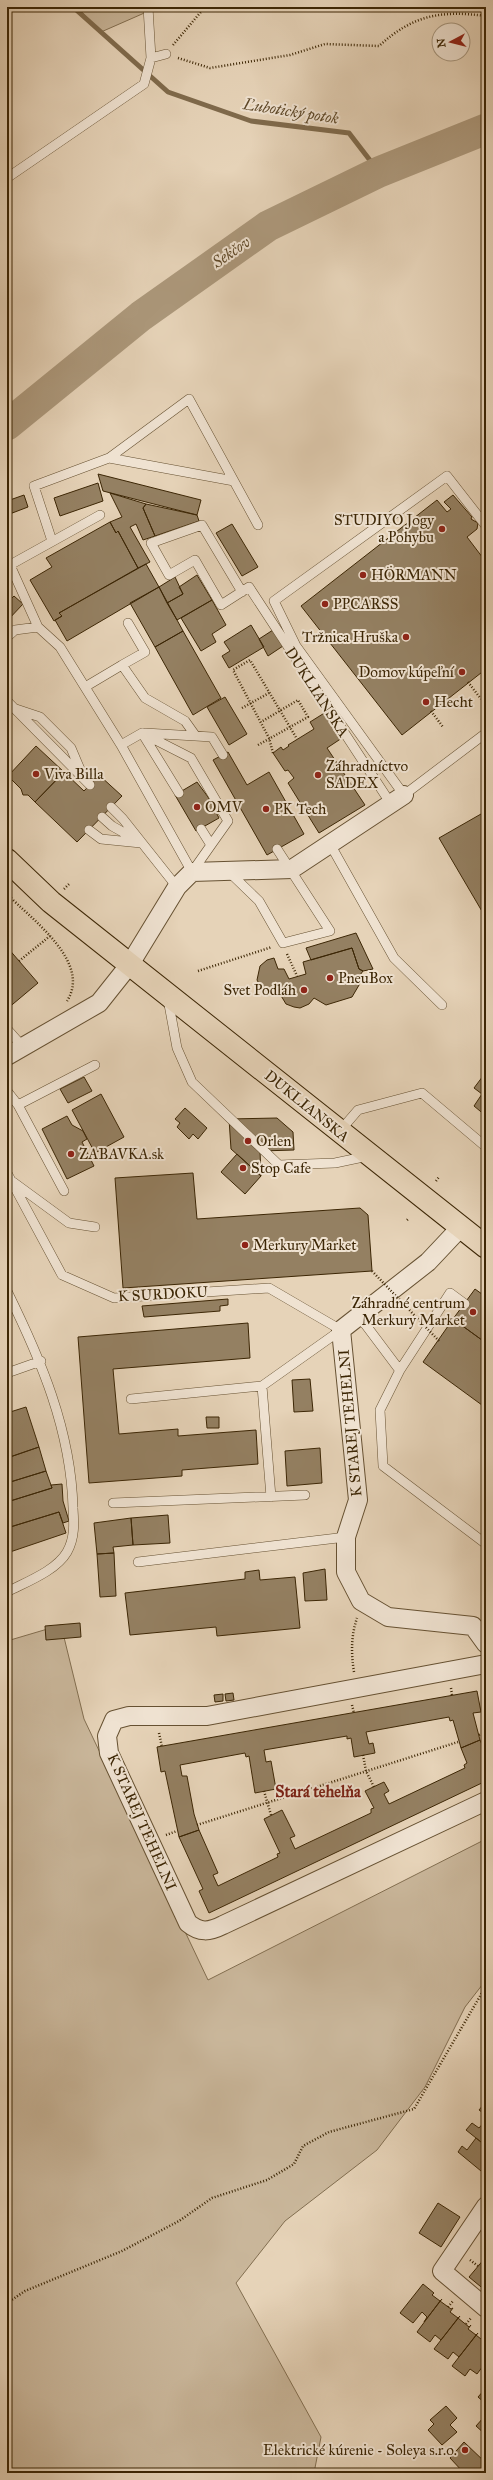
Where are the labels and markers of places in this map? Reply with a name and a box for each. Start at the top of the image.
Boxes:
place label: STUDIYO Jogy a Pohybu [334,511,435,546]
marker: STUDIYO Jogy a Pohybu [437,524,447,534]
place label: HÖRMANN [371,565,457,584]
marker: HÖRMANN [358,570,368,580]
place label: PPCARSS [333,595,398,613]
marker: PPCARSS [320,599,330,609]
place label: Tržnica Hruška [302,628,399,646]
marker: Tržnica Hruška [401,632,411,642]
place label: Domov kúpeľní [358,663,455,681]
marker: Domov kúpeľní [457,667,467,677]
place label: Hecht [434,693,474,711]
marker: Hecht [421,697,431,707]
place label: Záhradníctvo SADEX [326,757,408,792]
place label: Viva Billa [43,765,104,783]
marker: Viva Billa [31,769,41,779]
marker: Záhradníctvo SADEX [313,770,323,780]
place label: OMV [205,798,243,816]
place label: PK Tech [274,800,327,818]
marker: OMV [192,802,202,812]
marker: PK Tech [261,804,271,814]
place label: PneuBox [338,969,393,987]
marker: PneuBox [325,973,335,983]
place label: Svet Podláh [224,981,297,999]
marker: Svet Podláh [299,985,309,995]
place label: Orlen [256,1132,291,1150]
marker: Orlen [243,1136,253,1146]
place label: ZABAVKA.sk [79,1145,164,1163]
marker: ZABAVKA.sk [66,1149,76,1159]
place label: Stop Cafe [251,1159,311,1177]
marker: Stop Cafe [238,1163,248,1173]
place label: Merkury Market [253,1236,357,1254]
marker: Merkury Market [240,1240,250,1250]
place label: Záhradné centrum Merkury Market [352,1294,466,1329]
marker: Záhradné centrum Merkury Market [468,1307,478,1317]
place label: Elektrické kúrenie - Soleya s.r.o. [263,2441,457,2459]
marker: Elektrické kúrenie - Soleya s.r.o. [460,2445,470,2455]

